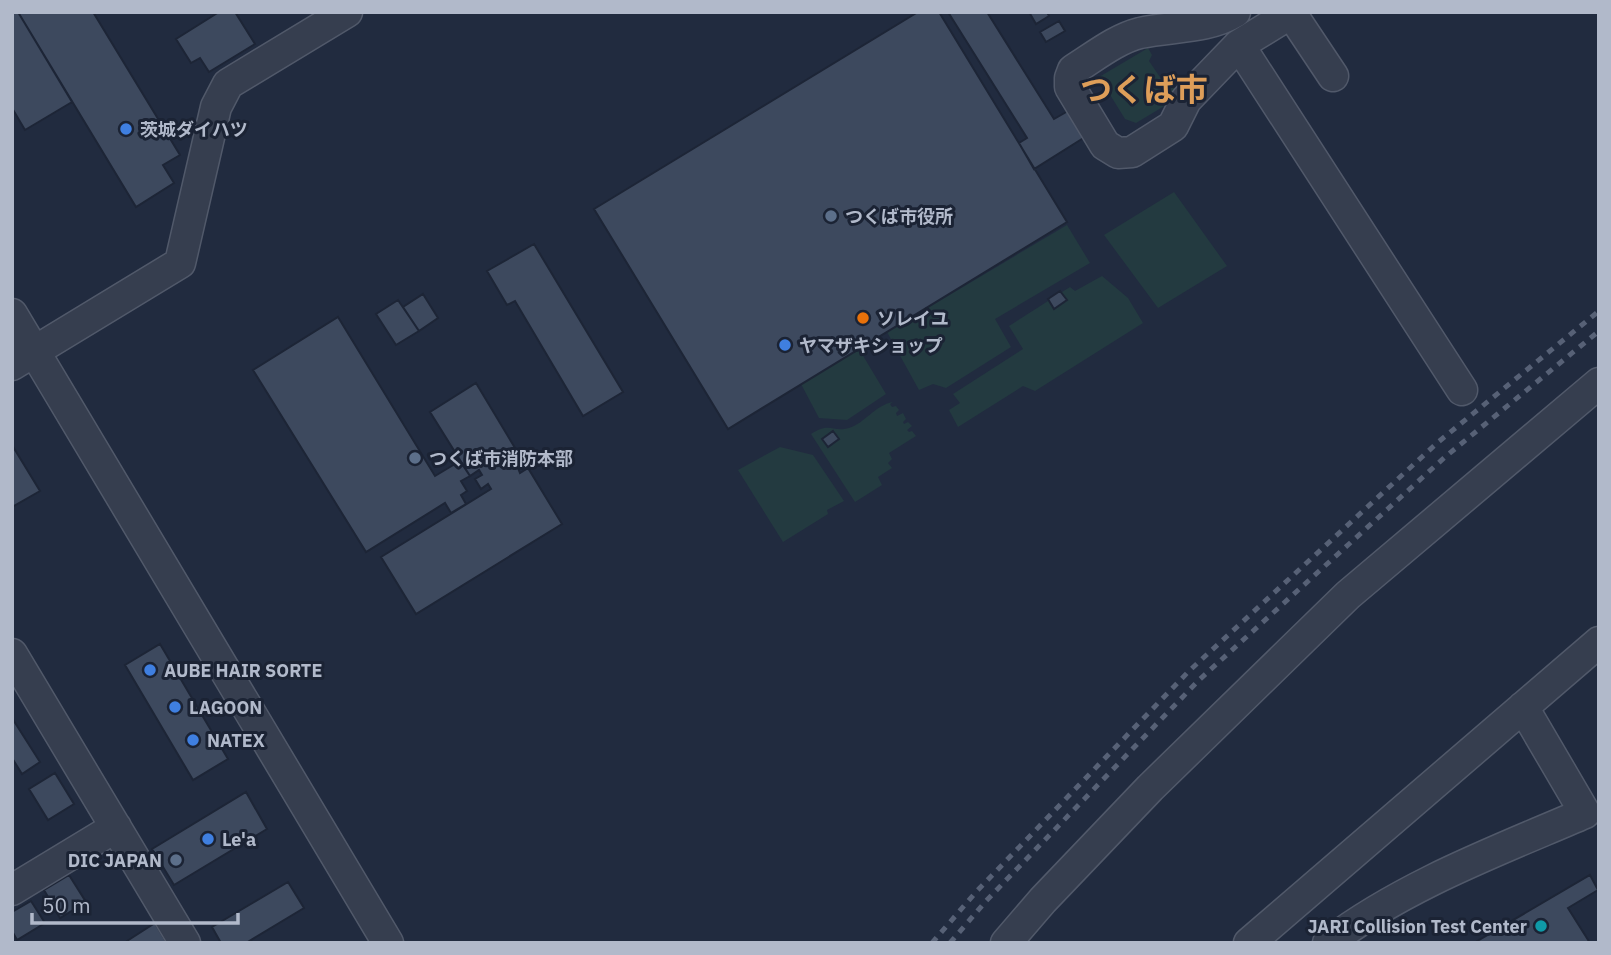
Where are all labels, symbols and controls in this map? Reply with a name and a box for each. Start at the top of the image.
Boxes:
district label: つくば市 [1080,68,1208,110]
place label: 茨城ダイハツ [140,118,248,141]
marker: 茨城ダイハツ [118,121,134,137]
place label: つくば市役所 [845,205,953,228]
marker: つくば市役所 [823,208,839,224]
place label: ソレイユ [877,307,949,330]
marker: ソレイユ [855,310,871,326]
place label: ヤマザキショップ [799,334,943,357]
marker: ヤマザキショップ [777,337,793,353]
place label: つくば市消防本部 [429,447,573,470]
marker: つくば市消防本部 [407,450,423,466]
place label: AUBE HAIR SORTE [164,659,322,682]
marker: AUBE HAIR SORTE [142,662,158,678]
place label: LAGOON [189,696,262,719]
marker: LAGOON [167,699,183,715]
place label: NATEX [207,729,265,752]
marker: NATEX [185,732,201,748]
place label: Le'a [222,828,256,851]
marker: Le'a [200,831,216,847]
place label: DIC JAPAN [68,849,162,872]
marker: DIC JAPAN [168,852,184,868]
scale bar [32,881,238,925]
text: 50 m [42,891,91,919]
place label: JARI Collision Test Center [1307,915,1527,938]
marker: JARI Collision Test Center [1533,918,1549,934]

